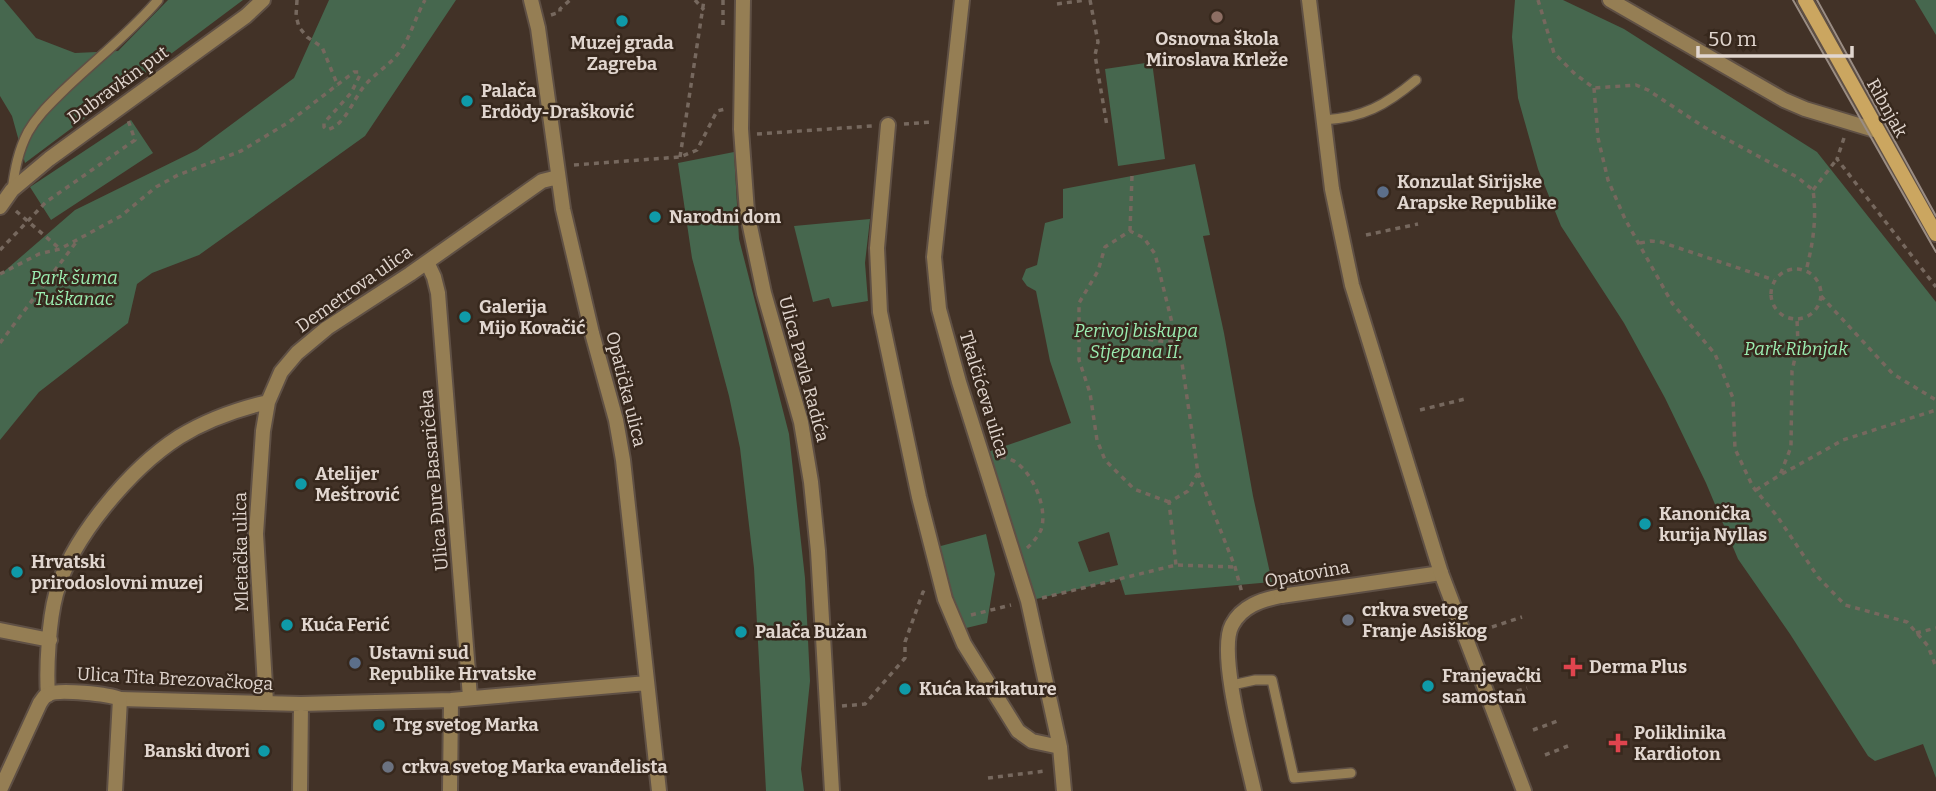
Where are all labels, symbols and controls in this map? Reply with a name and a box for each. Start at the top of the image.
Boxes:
marker: Osnovna škola Miroslava Krleže [1209,9,1225,25]
marker: Muzej grada Zagreba [614,13,630,29]
scale bar [1698,14,1852,58]
text: 50 m [1708,26,1757,52]
place label: Osnovna škola Miroslava Krleže [1146,28,1288,71]
place label: Muzej grada Zagreba [570,32,674,75]
street label: Dubravkin put [63,41,173,129]
street label: Ribnjak [1862,75,1912,142]
place label: Palača Erdödy-Drašković [481,80,634,123]
marker: Palača Erdödy-Drašković [459,93,475,109]
place label: Konzulat Sirijske Arapske Republike [1397,171,1557,214]
marker: Konzulat Sirijske Arapske Republike [1375,184,1391,200]
place label: Narodni dom [669,206,781,228]
marker: Narodni dom [647,209,663,225]
street label: Demetrova ulica [292,241,416,337]
park label: Park šuma Tuškanac [30,267,118,310]
street label: Ulica Pavla Radića [774,294,834,444]
place label: Galerija Mijo Kovačić [479,296,586,339]
marker: Galerija Mijo Kovačić [457,309,473,325]
park label: Perivoj biskupa Stjepana II. [1074,320,1198,363]
street label: Tkalčićeva ulica [954,328,1014,460]
street label: Opatička ulica [601,329,651,449]
park label: Park Ribnjak [1744,338,1848,360]
street label: Ulica Đure Basaričeka [415,388,453,572]
place label: Atelijer Meštrović [315,463,400,506]
marker: Atelijer Meštrović [293,476,309,492]
street label: Mletačka ulica [229,492,253,612]
place label: Kanonička kurija Nyllas [1659,503,1767,546]
marker: Kanonička kurija Nyllas [1637,516,1653,532]
place label: Hrvatski prirodoslovni muzej [31,551,203,594]
street label: Opatovina [1263,556,1351,592]
marker: Hrvatski prirodoslovni muzej [9,564,25,580]
place label: crkva svetog Franje Asiškog [1362,599,1488,642]
marker: crkva svetog Franje Asiškog [1340,612,1356,628]
place label: Kuća Ferić [301,614,390,636]
marker: Kuća Ferić [279,617,295,633]
place label: Palača Bužan [755,621,867,643]
marker: Palača Bužan [733,624,749,640]
place label: Ustavni sud Republike Hrvatske [369,642,536,685]
marker: Ustavni sud Republike Hrvatske [347,655,363,671]
place label: Derma Plus [1589,656,1687,678]
marker: Derma Plus [1563,657,1583,677]
street label: Ulica Tita Brezovačkoga [76,663,274,695]
place label: Franjevački samostan [1442,665,1542,708]
place label: Kuća karikature [919,678,1057,700]
marker: Franjevački samostan [1420,678,1436,694]
marker: Kuća karikature [897,681,913,697]
place label: Trg svetog Marka [393,714,539,736]
marker: Trg svetog Marka [371,717,387,733]
place label: Poliklinika Kardioton [1634,722,1726,765]
marker: Poliklinika Kardioton [1608,733,1628,753]
place label: Banski dvori [144,740,250,762]
marker: Banski dvori [256,743,272,759]
place label: crkva svetog Marka evanđelista [402,756,668,778]
marker: crkva svetog Marka evanđelista [380,759,396,775]

